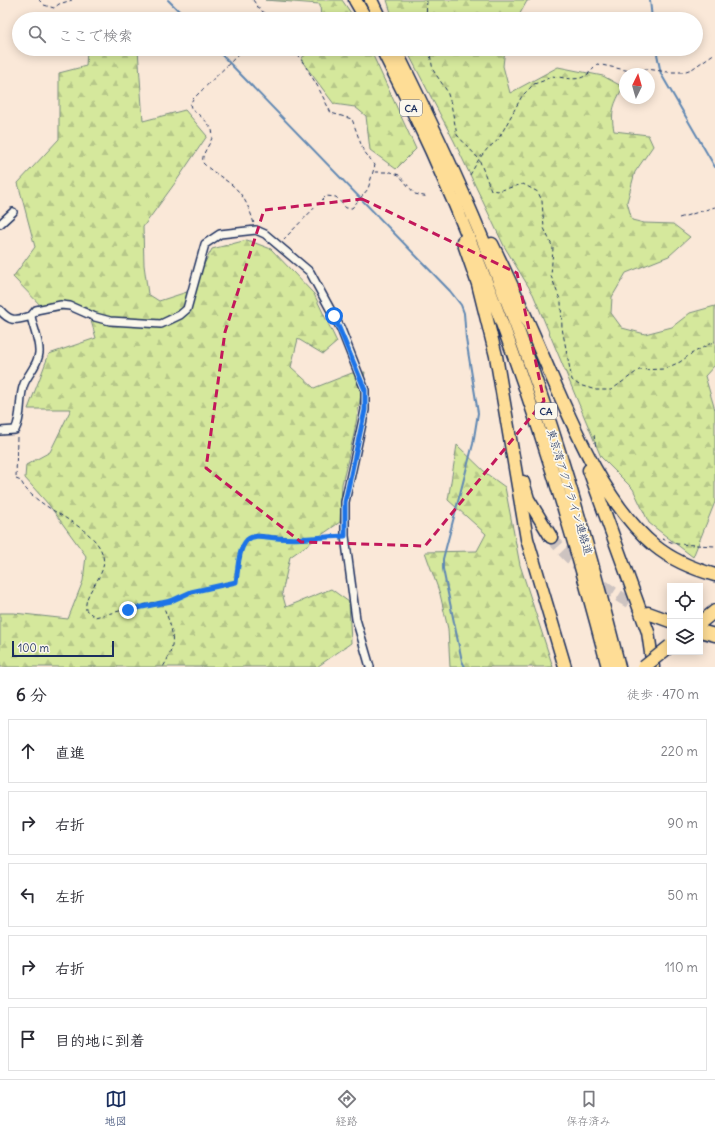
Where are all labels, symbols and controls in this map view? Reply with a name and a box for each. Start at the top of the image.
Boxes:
search box [12,12,703,56]
icon: search [26,23,48,45]
text: ここで検索 [58,26,133,45]
north arrow [619,68,655,104]
road number: CA [400,100,422,116]
route start [325,307,343,325]
road number: CA [535,403,557,419]
street label: 東京湾アクアライン連絡道 [544,427,596,557]
map controls [667,583,703,655]
button: locate [667,583,703,619]
route end [119,601,137,619]
button: layers [667,619,703,655]
scale bar [12,639,114,658]
text: 100 m [18,641,49,655]
text: 6 分 [16,684,47,706]
text: 徒歩 · 470 m [627,686,699,703]
icon: ahead [17,740,39,762]
text: 直進 [55,743,85,762]
text: 220 m [661,743,698,760]
icon: right [17,812,39,834]
text: 右折 [55,815,85,834]
text: 90 m [667,815,698,832]
icon: left [17,884,39,906]
text: 左折 [55,887,85,906]
text: 50 m [667,887,698,904]
icon: right [17,956,39,978]
text: 右折 [55,959,85,978]
text: 110 m [665,959,698,976]
icon: arrive [17,1028,39,1050]
text: 目的地に到着 [55,1031,145,1050]
tab: 地図 [105,1088,127,1128]
tab: 経路 [336,1088,358,1128]
tab: 保存済み [567,1088,611,1128]

